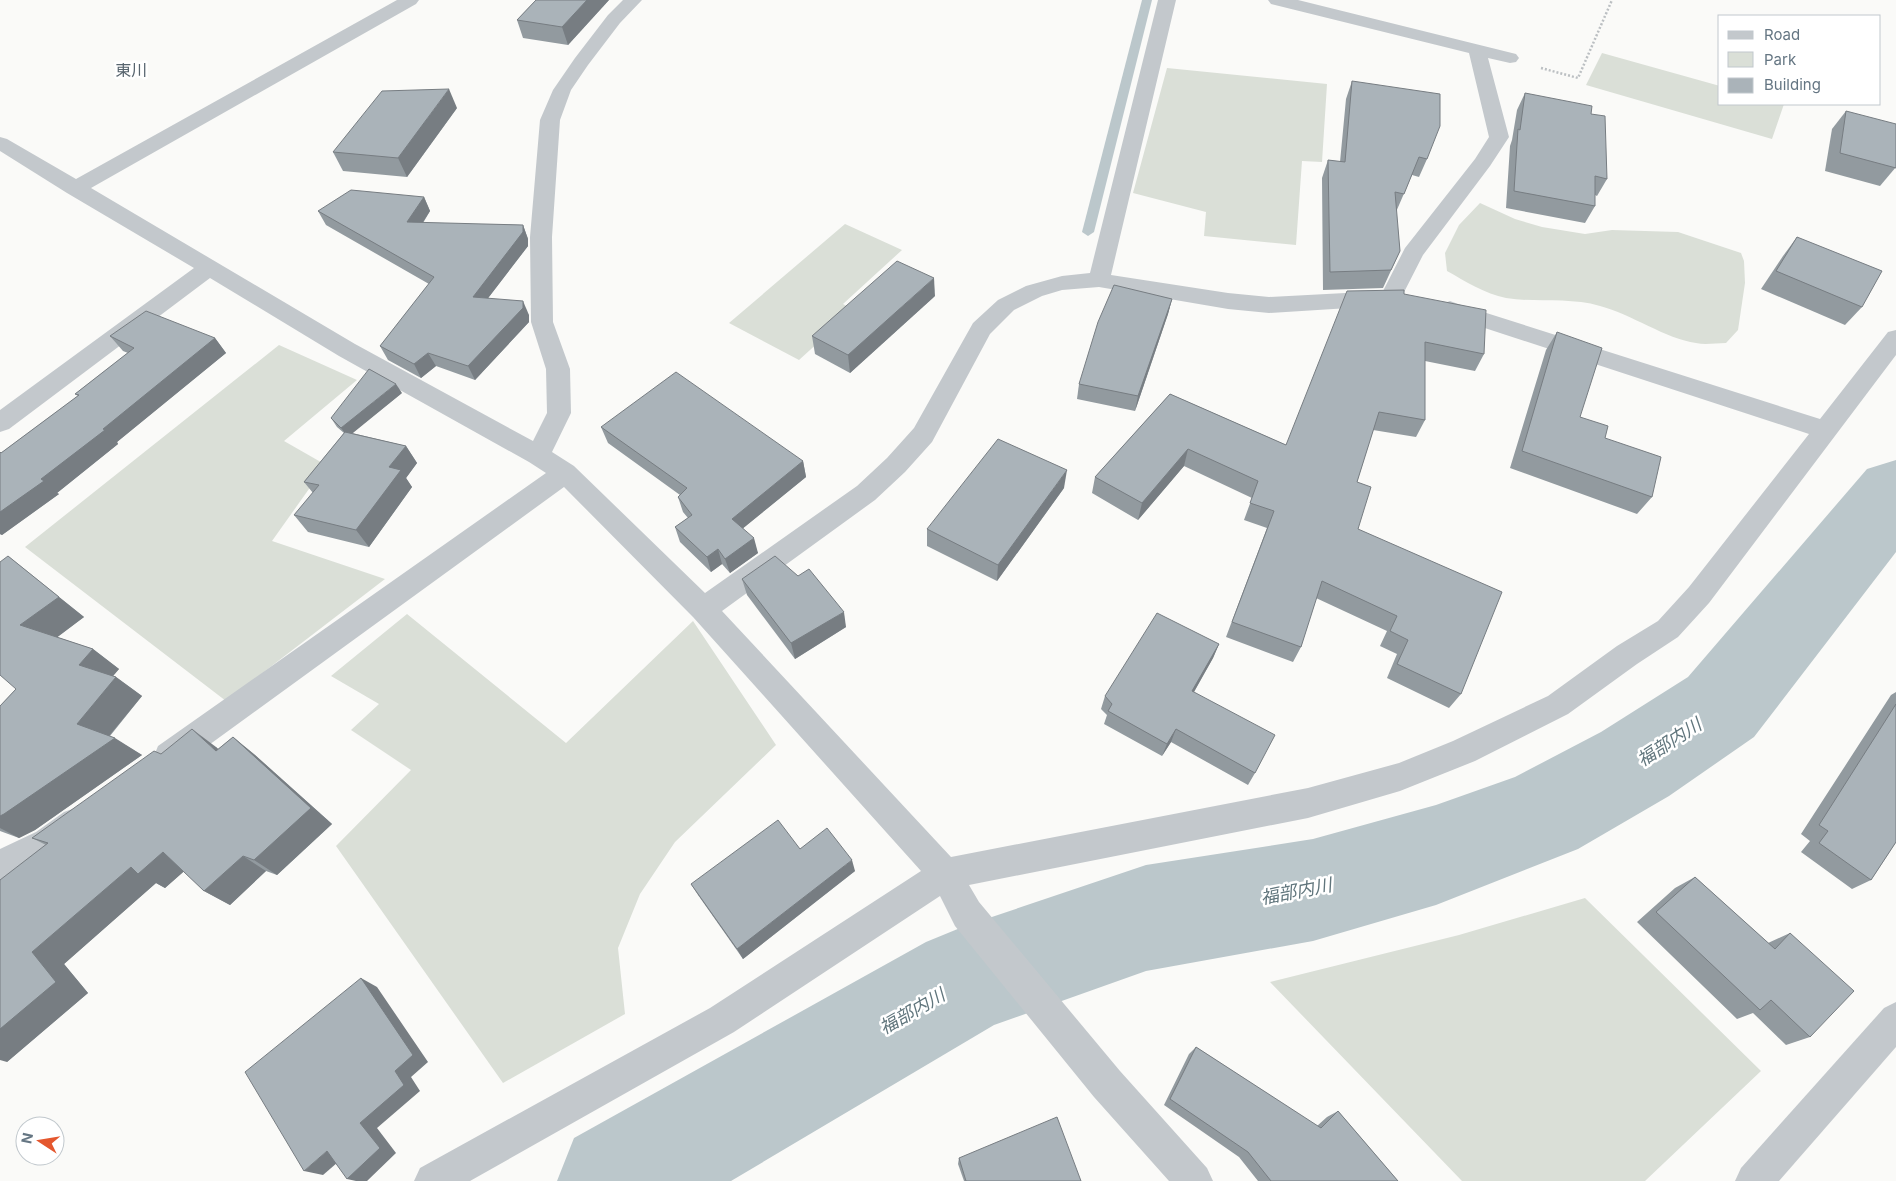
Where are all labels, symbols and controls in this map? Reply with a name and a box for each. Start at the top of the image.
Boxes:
legend [1718,15,1881,105]
text: Road [1764,25,1800,44]
text: Park [1764,50,1797,69]
district label: 東川 [115,60,147,80]
text: Building [1764,75,1821,94]
water label: 福部内川 [1633,712,1707,770]
water label: 福部内川 [1259,873,1335,908]
water label: 福部内川 [876,983,950,1038]
north arrow [15,1116,65,1166]
text: N [17,1131,36,1145]

